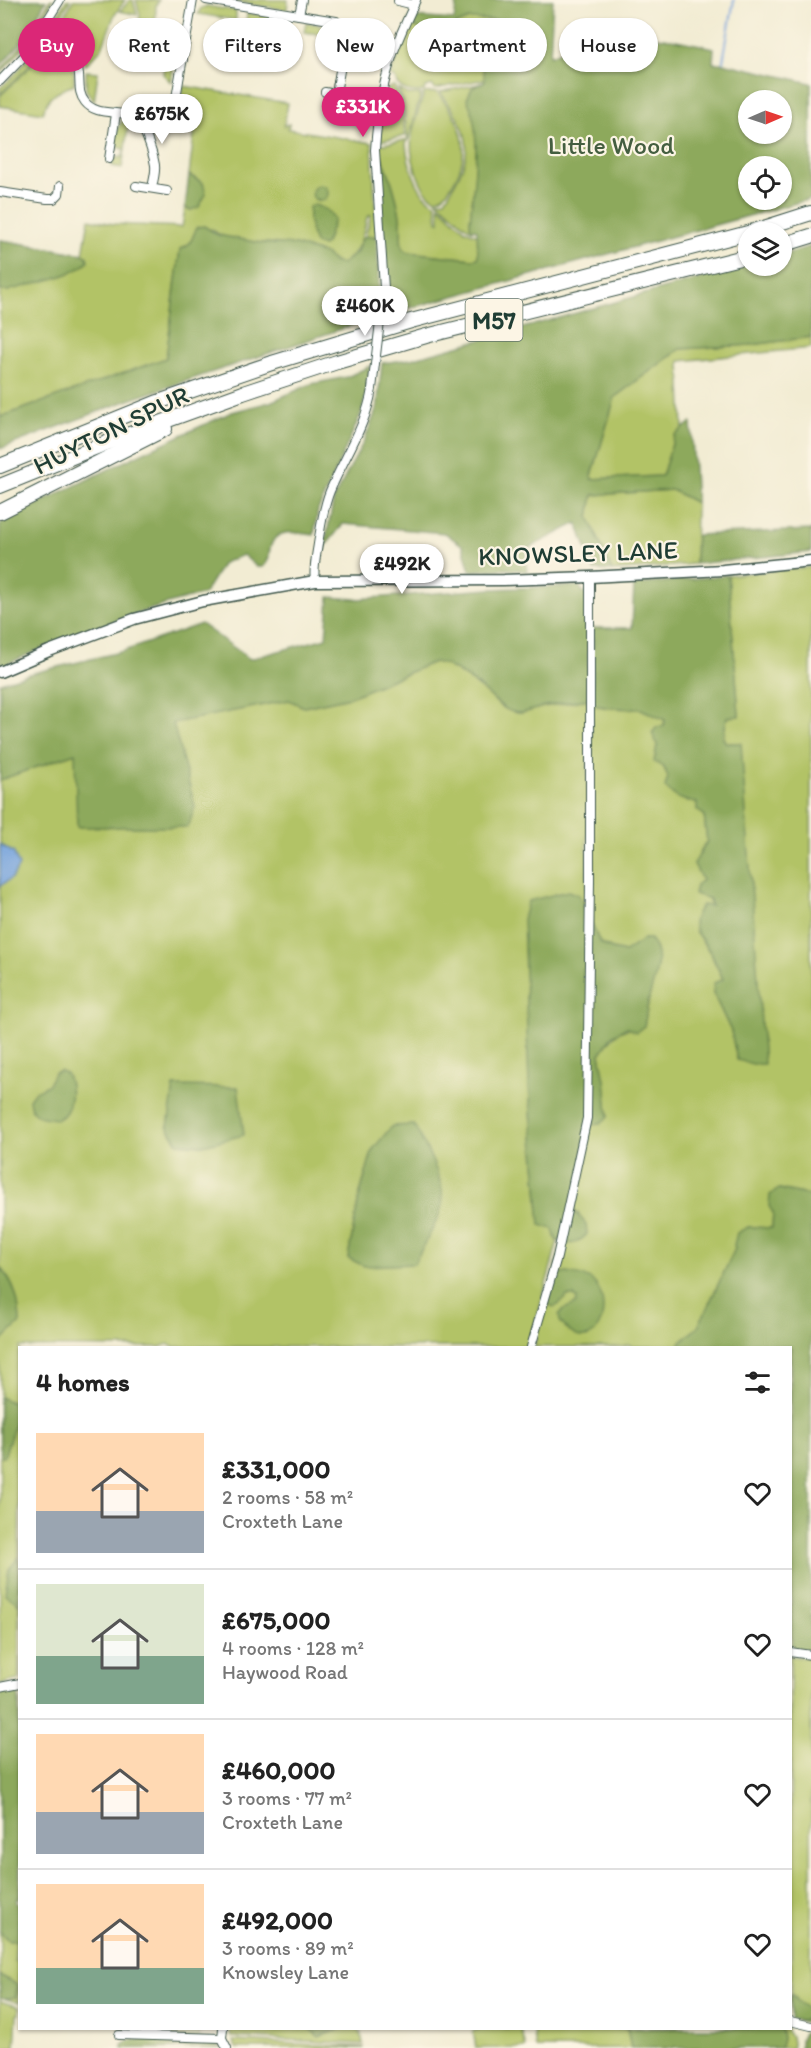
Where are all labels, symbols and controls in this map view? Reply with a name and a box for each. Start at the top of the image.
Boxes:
chip: Buy [18,18,95,72]
chip: Rent [107,18,191,72]
chip: Filters [203,18,303,72]
chip: New [315,18,395,72]
chip: Apartment [407,18,547,72]
chip: House [559,18,658,72]
pin: £331K [321,87,405,138]
north arrow [738,90,792,144]
map controls [738,90,792,276]
pin: £675K [120,94,204,145]
text: £331K [336,94,390,118]
text: £675K [135,101,189,125]
park label: Little Wood [548,129,674,161]
button: locate [738,156,792,210]
button: layers [738,222,792,276]
pin: £460K [323,286,407,337]
text: £460K [336,293,394,317]
road number: M57 [466,299,522,341]
street label: HUYTON SPUR [28,378,194,482]
street label: KNOWSLEY LANE [478,534,678,572]
pin: £492K [360,544,444,595]
text: £492K [374,551,430,575]
text: 4 homes [36,1366,130,1398]
icon: filters [741,1366,774,1399]
text: £331,000 [222,1453,331,1485]
icon: home [84,1457,156,1529]
icon: heart [741,1477,774,1510]
text: 2 rooms · 58 m² [222,1485,353,1509]
text: Croxteth Lane [222,1509,343,1533]
text: £675,000 [222,1604,330,1636]
icon: home [84,1608,156,1680]
icon: heart [741,1628,774,1661]
text: 4 rooms · 128 m² [222,1636,364,1660]
text: Haywood Road [222,1660,348,1684]
text: £460,000 [222,1754,336,1786]
icon: home [84,1758,156,1830]
icon: heart [741,1778,774,1811]
text: 3 rooms · 77 m² [222,1786,352,1810]
text: Croxteth Lane [222,1810,343,1834]
text: £492,000 [222,1904,333,1936]
icon: home [84,1908,156,1980]
icon: heart [741,1928,774,1961]
text: 3 rooms · 89 m² [222,1936,354,1960]
text: Knowsley Lane [222,1960,349,1984]

